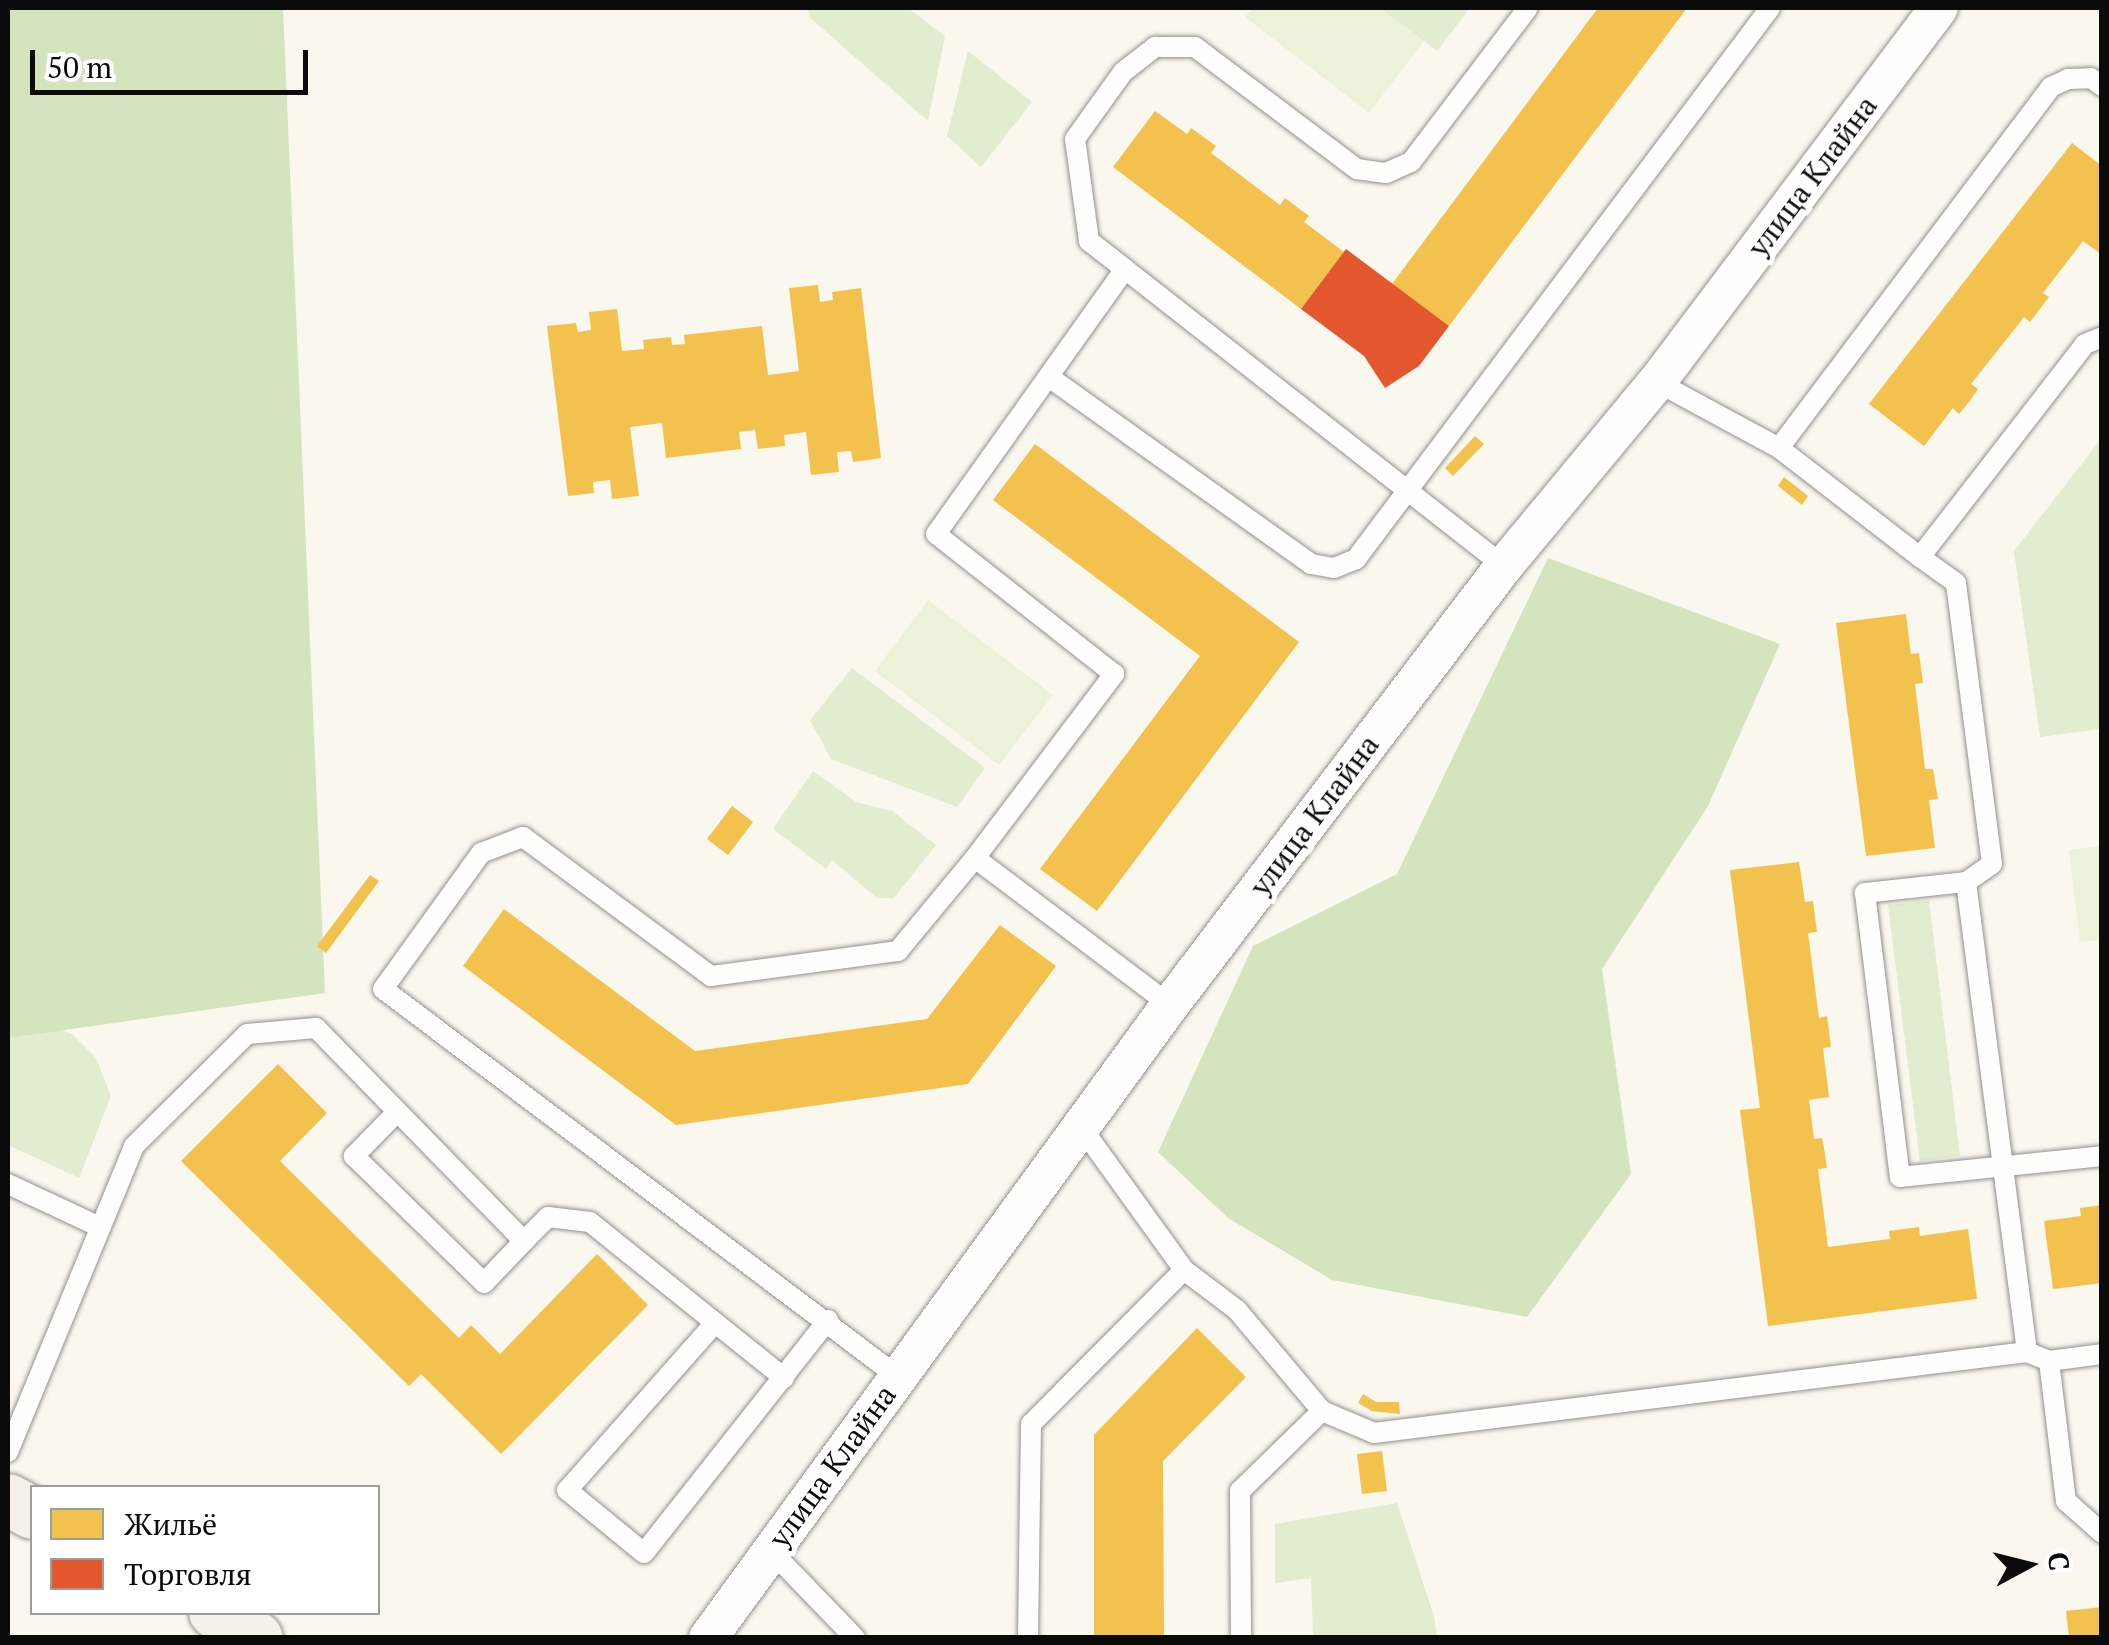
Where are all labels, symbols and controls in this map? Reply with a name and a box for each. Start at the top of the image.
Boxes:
scale bar [35,30,312,92]
text: 50 m [47,47,112,87]
street label: улица Клайна [1740,88,1884,264]
street label: улица Клайна [1242,727,1386,903]
street label: улица Клайна [761,1377,903,1555]
legend [30,1485,380,1615]
text: Жильё [124,1504,217,1544]
north arrow [1979,1515,2079,1615]
text: С [2040,1550,2079,1573]
text: Торговля [124,1554,252,1594]

